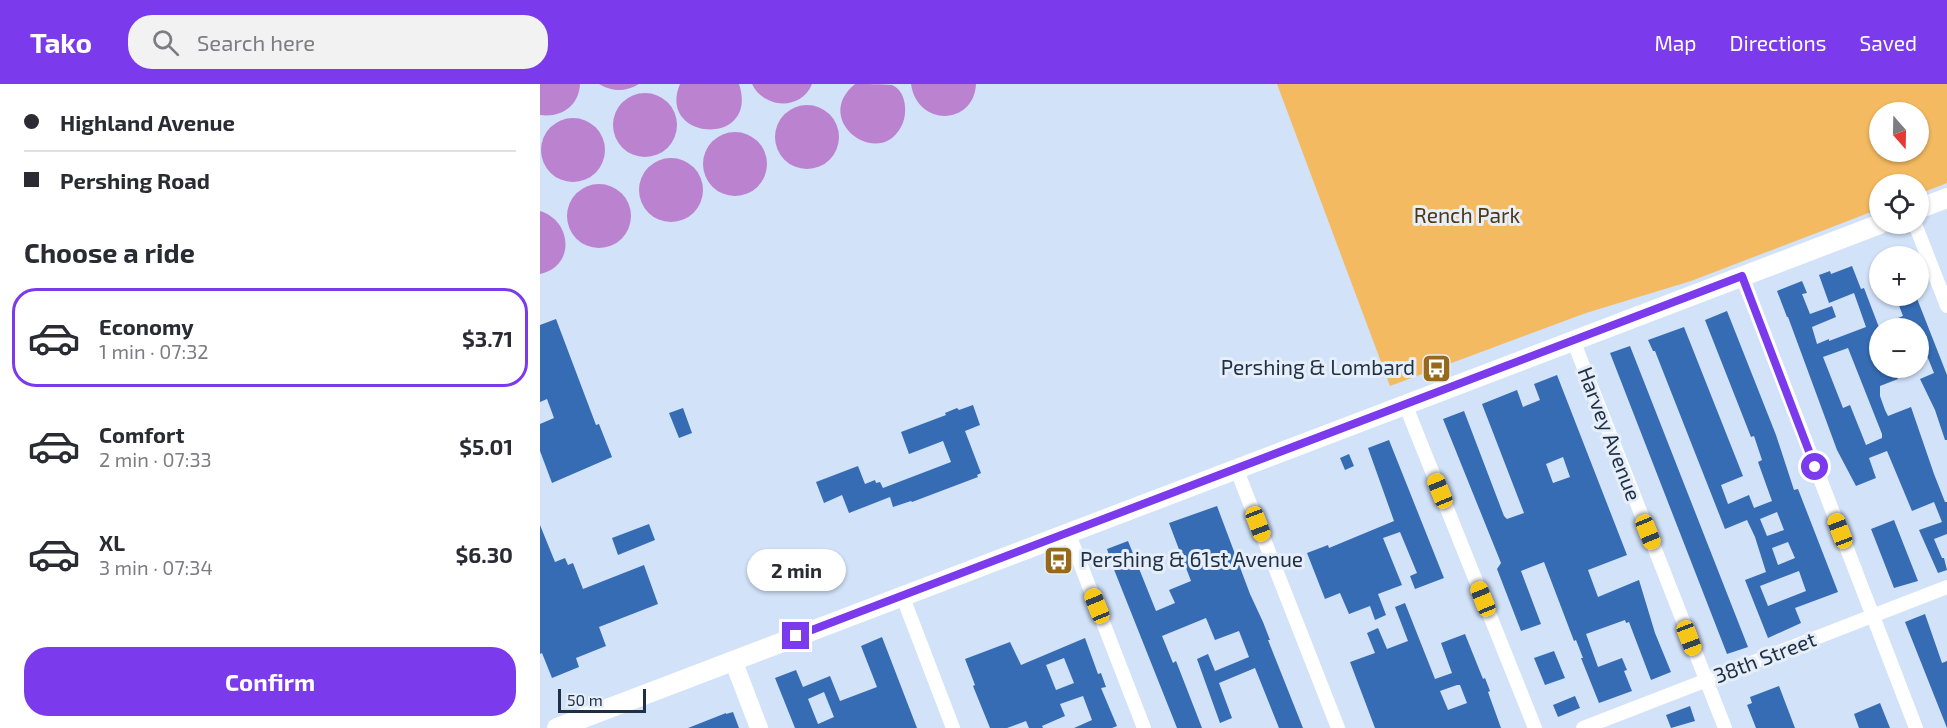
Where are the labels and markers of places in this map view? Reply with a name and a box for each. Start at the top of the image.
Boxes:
bus stop icon: Pershing & Lombard [1420,352,1452,384]
place label: Pershing & Lombard [1221,354,1415,379]
bus stop icon: Pershing & 61st Avenue [1043,544,1075,576]
place label: Pershing & 61st Avenue [1080,546,1303,571]

